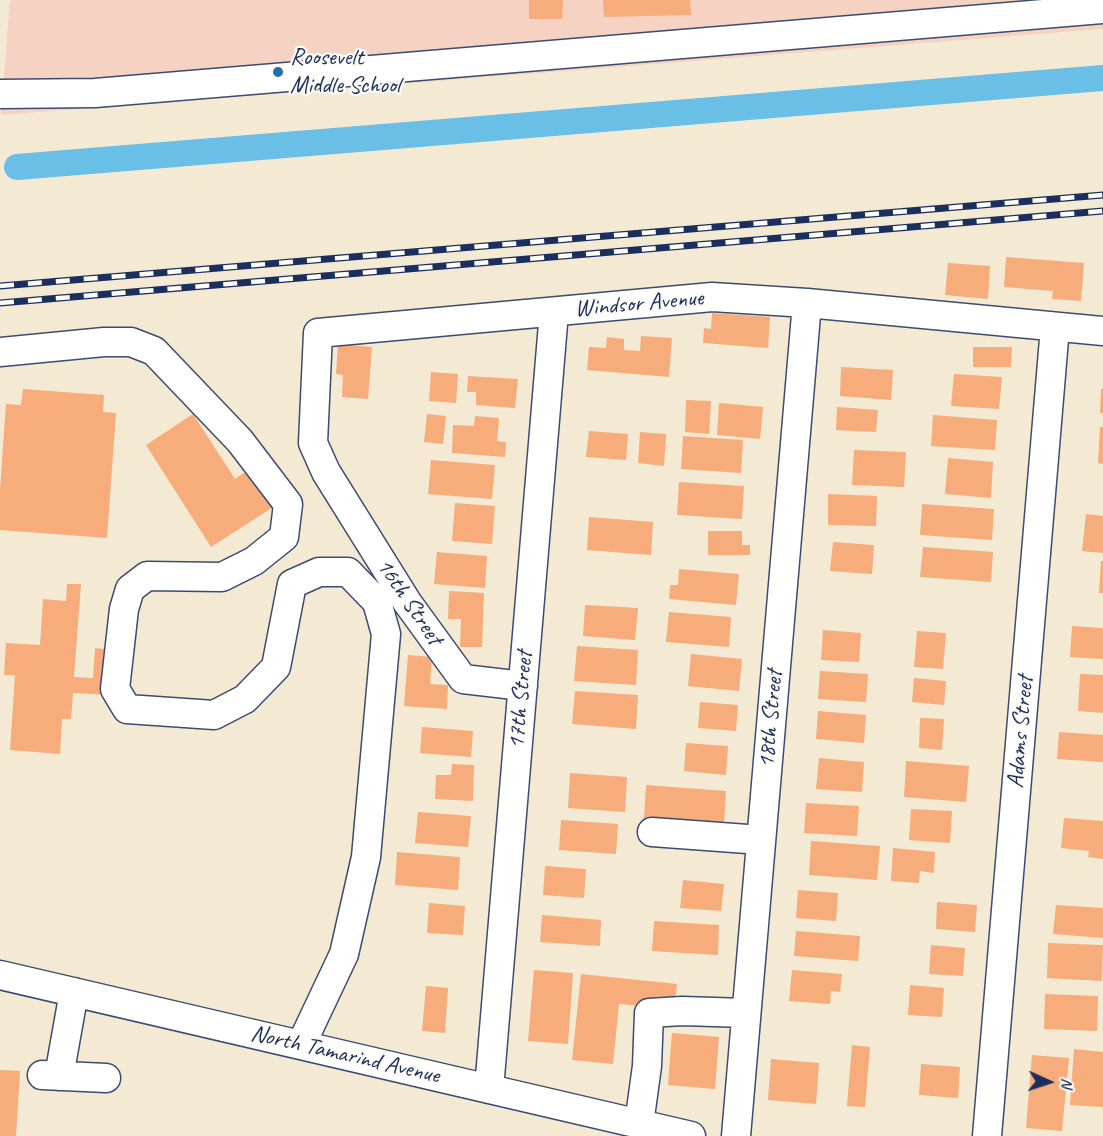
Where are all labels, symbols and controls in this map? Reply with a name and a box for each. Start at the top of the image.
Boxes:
place label: Roosevelt Middle School [290,44,400,100]
marker: Roosevelt Middle School [271,65,285,79]
street label: Windsor Avenue [574,284,704,324]
street label: 16th Street [370,553,448,651]
street label: 17th Street [502,650,540,750]
street label: 18th Street [752,669,790,769]
street label: Adams Street [1002,674,1040,790]
street label: North Tamarind Avenue [248,1019,442,1091]
north arrow [1019,1052,1079,1112]
text: N [1057,1077,1077,1088]

